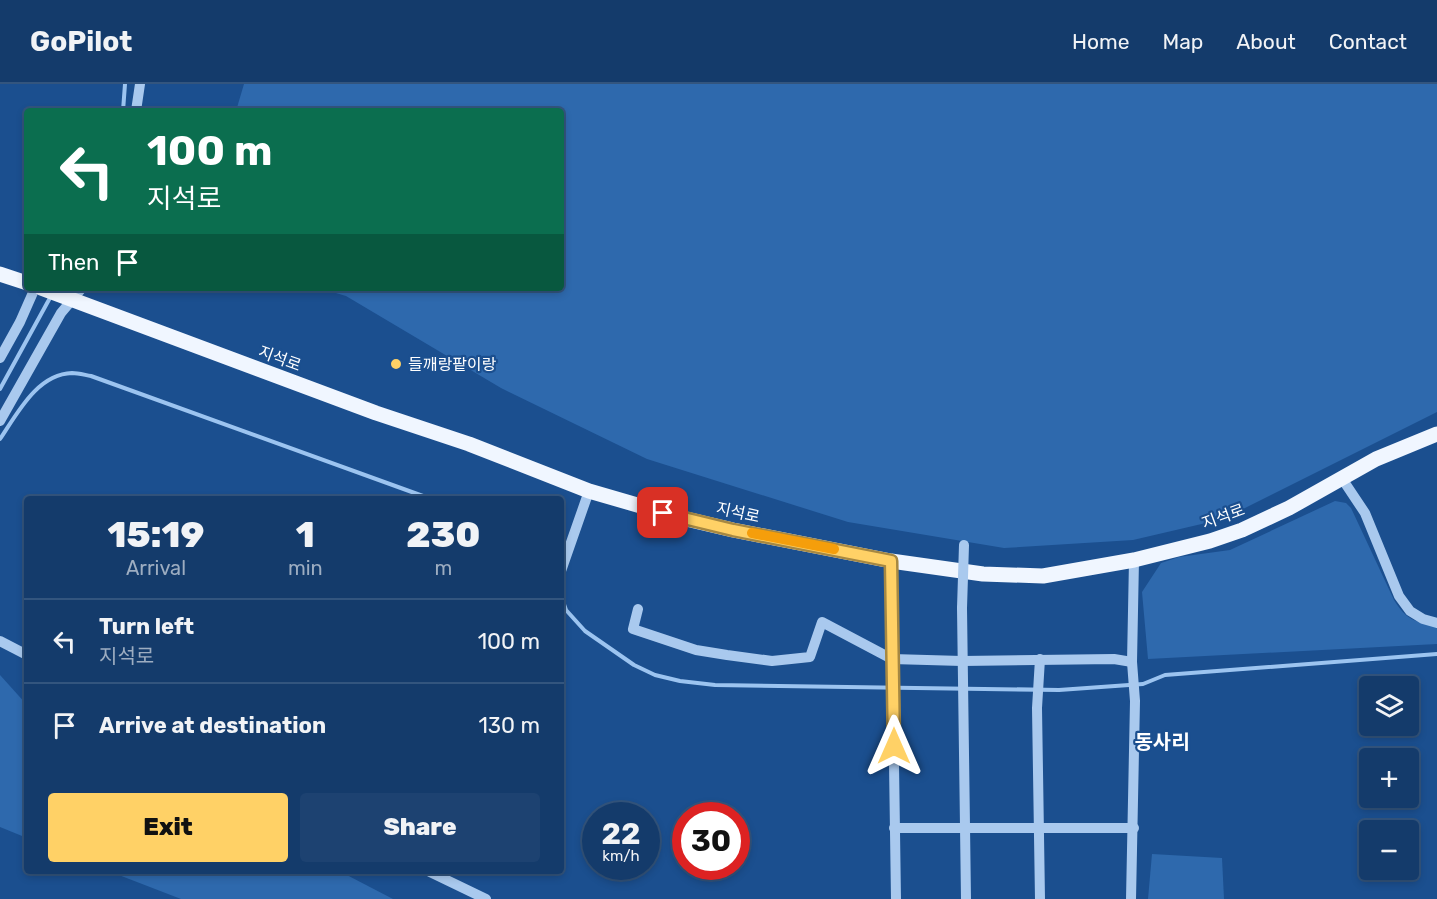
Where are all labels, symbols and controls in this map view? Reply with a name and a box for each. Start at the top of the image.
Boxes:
text: GoPilot [30,25,132,58]
text: Home [1072,29,1129,54]
text: Map [1162,29,1203,54]
text: About [1236,29,1296,54]
text: Contact [1329,29,1407,54]
text: 100 m [147,126,272,176]
icon: left [48,132,126,210]
text: 지석로 [147,183,222,215]
icon: arrive [111,246,144,279]
text: Then [48,249,99,276]
street label: 지석로 [256,342,304,375]
place label: 들깨랑팥이랑 [408,355,497,374]
marker: 들깨랑팥이랑 [389,357,403,371]
pin [637,487,688,538]
icon: arrive [646,496,679,529]
street label: 지석로 [714,499,762,526]
street label: 지석로 [1199,500,1247,533]
text: 15:19 [108,513,204,556]
text: 1 [296,513,315,556]
text: 230 [406,513,480,556]
text: Arrival [126,556,186,580]
text: min [288,556,323,580]
text: m [434,556,452,580]
text: Turn left [99,613,194,640]
icon: left [48,625,81,658]
text: 100 m [478,628,540,655]
text: 지석로 [99,644,154,668]
map controls [1359,676,1419,880]
button: layers [1359,676,1419,736]
icon: arrive [48,709,81,742]
text: Arrive at destination [99,712,326,739]
text: 130 m [478,712,540,739]
position arrow [862,714,926,778]
district label: 동사리 [1134,730,1190,754]
button: + [1359,748,1419,808]
button: Exit [48,793,288,862]
button: Share [300,793,540,862]
speed limit sign: 30 [672,802,750,880]
text: 22 [602,816,641,852]
button: − [1359,820,1419,880]
text: km/h [602,847,640,865]

